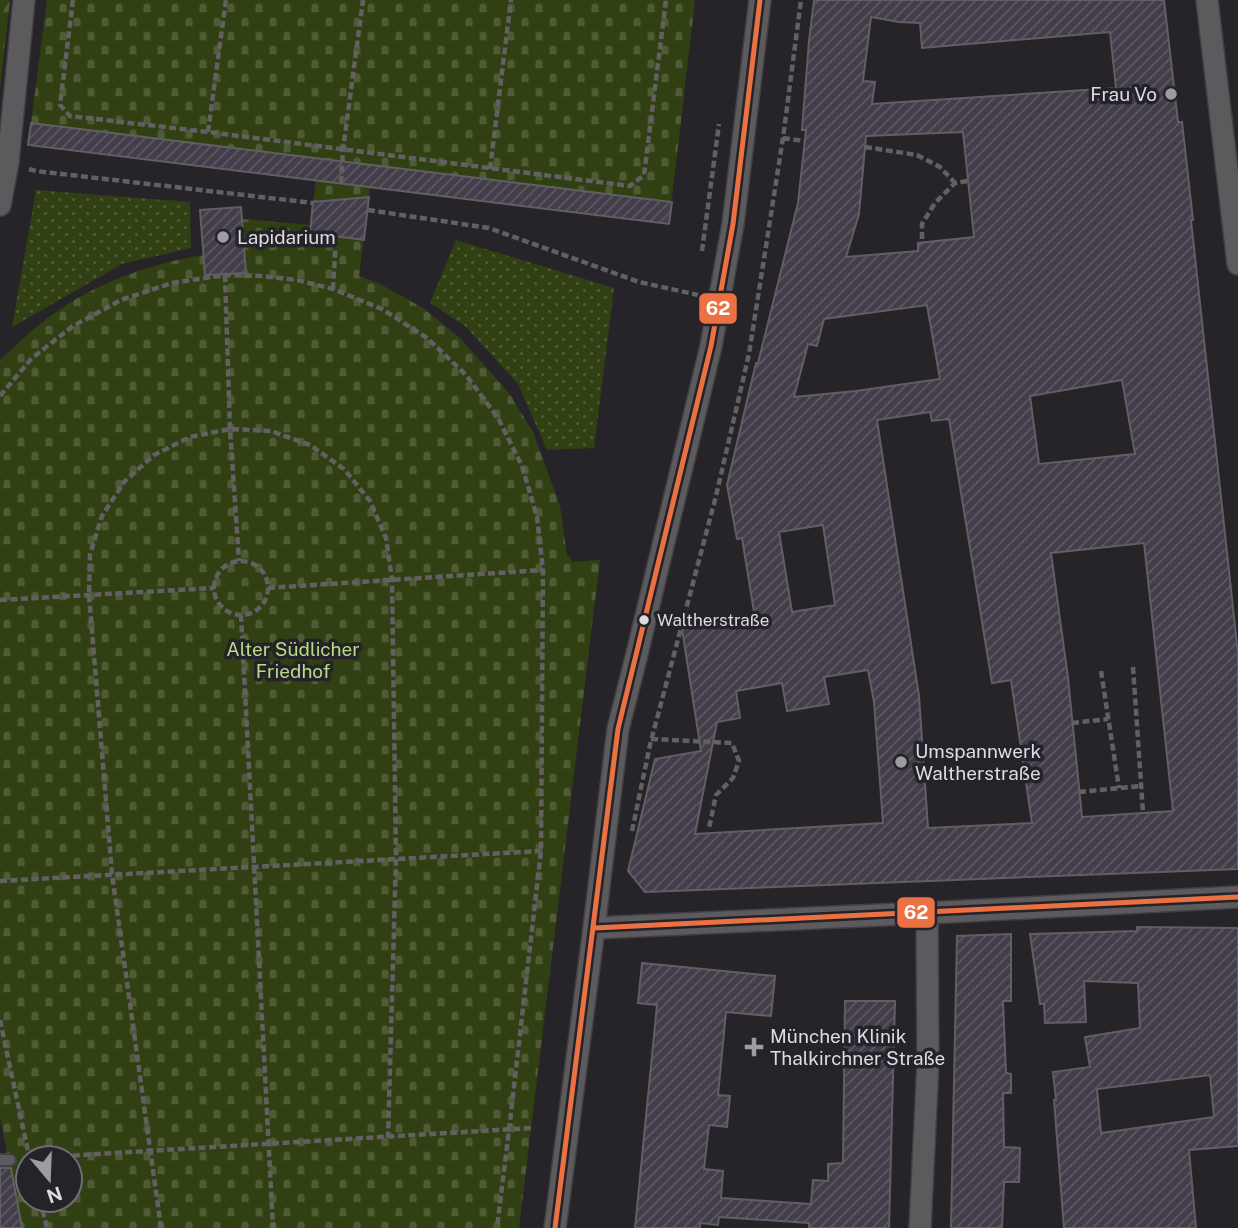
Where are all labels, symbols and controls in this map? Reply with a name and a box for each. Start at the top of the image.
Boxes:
place label: Frau Vo [1090,83,1157,105]
marker: Frau Vo [1163,86,1179,102]
place label: Lapidarium [237,226,336,248]
marker: Lapidarium [215,229,231,245]
line badge: 62 [698,292,738,325]
text: 62 [706,297,730,319]
place label: Waltherstraße [657,610,769,630]
marker: Waltherstraße [637,613,651,627]
park label: Alter Südlicher Friedhof [226,638,360,682]
place label: Umspannwerk Waltherstraße [915,740,1041,784]
marker: Umspannwerk Waltherstraße [893,754,909,770]
line badge: 62 [896,896,936,929]
text: 62 [904,901,928,923]
place label: München Klinik Thalkirchner Straße [770,1025,945,1069]
marker: München Klinik Thalkirchner Straße [744,1037,764,1057]
north arrow [14,1144,84,1214]
text: N [44,1182,65,1208]

